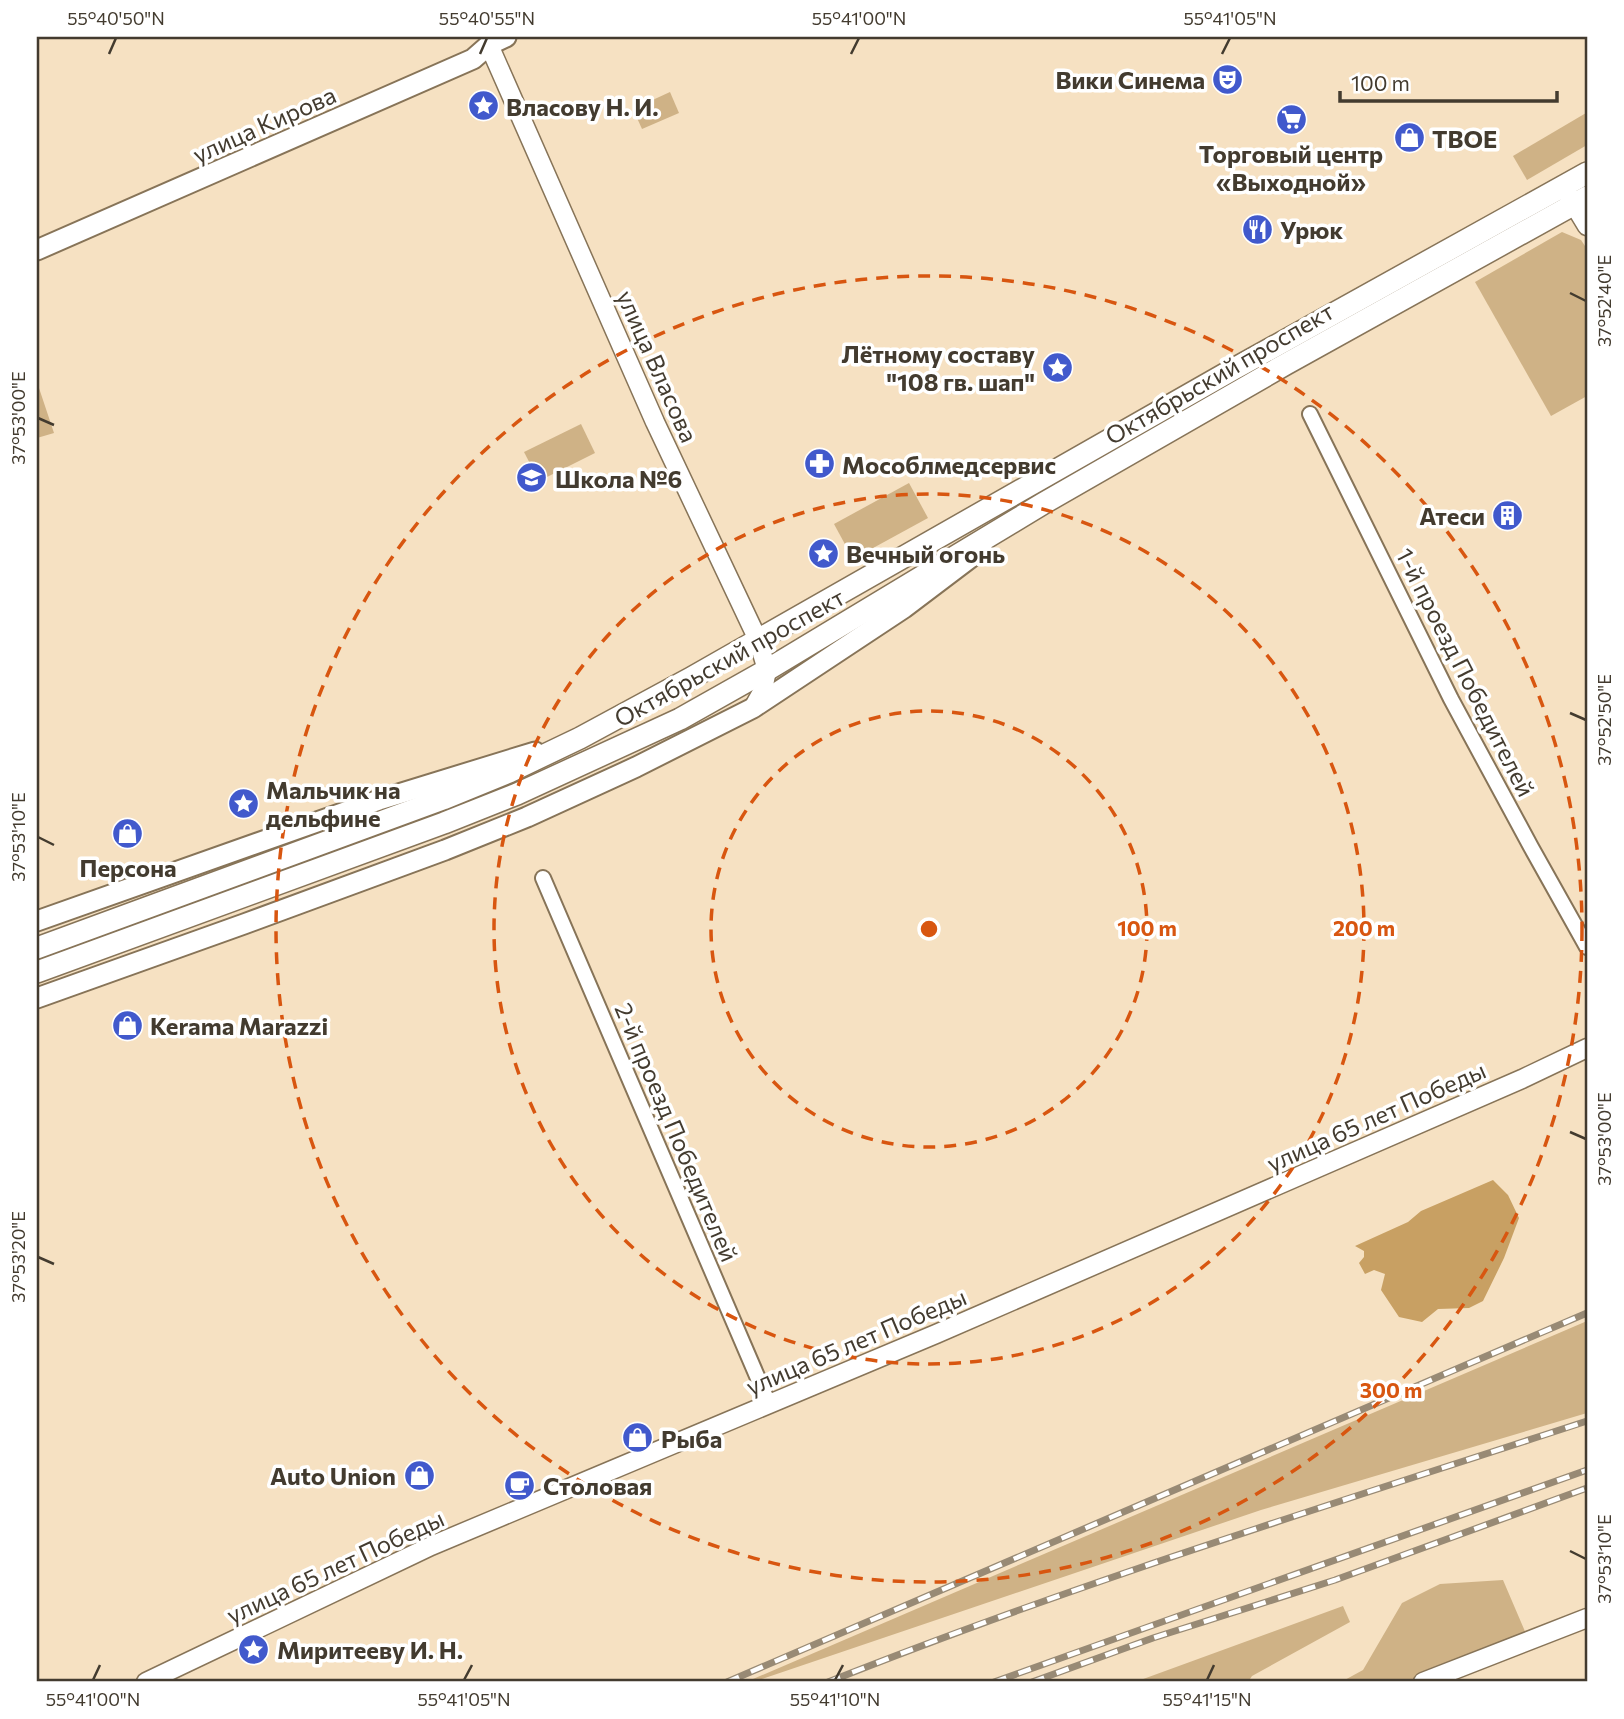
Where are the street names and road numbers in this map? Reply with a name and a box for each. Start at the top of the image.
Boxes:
street label: улица Кирова [188,80,340,168]
street label: улица Власова [612,285,704,447]
street label: Октябрьский проспект [1100,296,1338,450]
street label: 1-й проезд Победителей [1391,543,1541,801]
street label: Октябрьский проспект [609,582,849,732]
street label: 2-й проезд Победителей [609,998,745,1266]
street label: улица 65 лет Победы [1262,1055,1490,1177]
street label: улица 65 лет Победы [741,1281,971,1401]
street label: улица 65 лет Победы [222,1503,448,1629]

